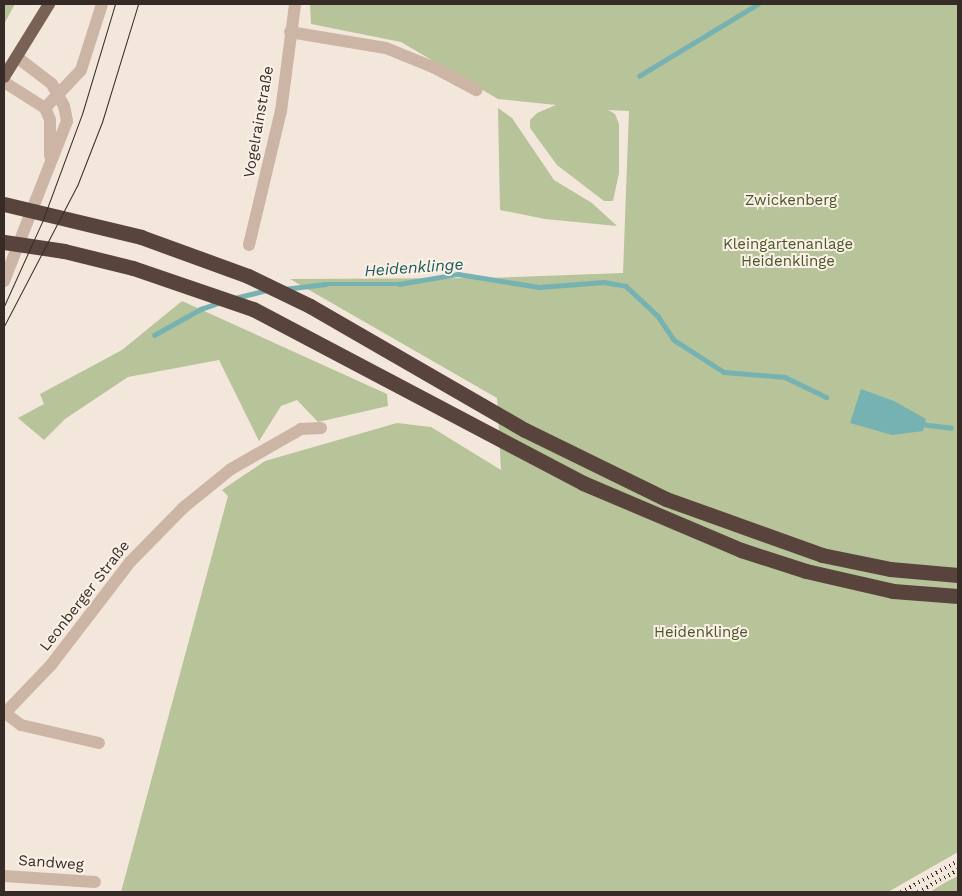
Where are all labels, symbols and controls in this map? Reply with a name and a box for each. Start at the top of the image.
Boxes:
street label: Vogelrainstraße [240,65,278,179]
park label: Zwickenberg [745,192,837,210]
park label: Kleingartenanlage Heidenklinge [723,235,853,270]
water label: Heidenklinge [364,255,464,281]
street label: Leonberger Straße [36,537,134,655]
park label: Heidenklinge [654,624,748,642]
street label: Sandweg [18,852,84,874]

